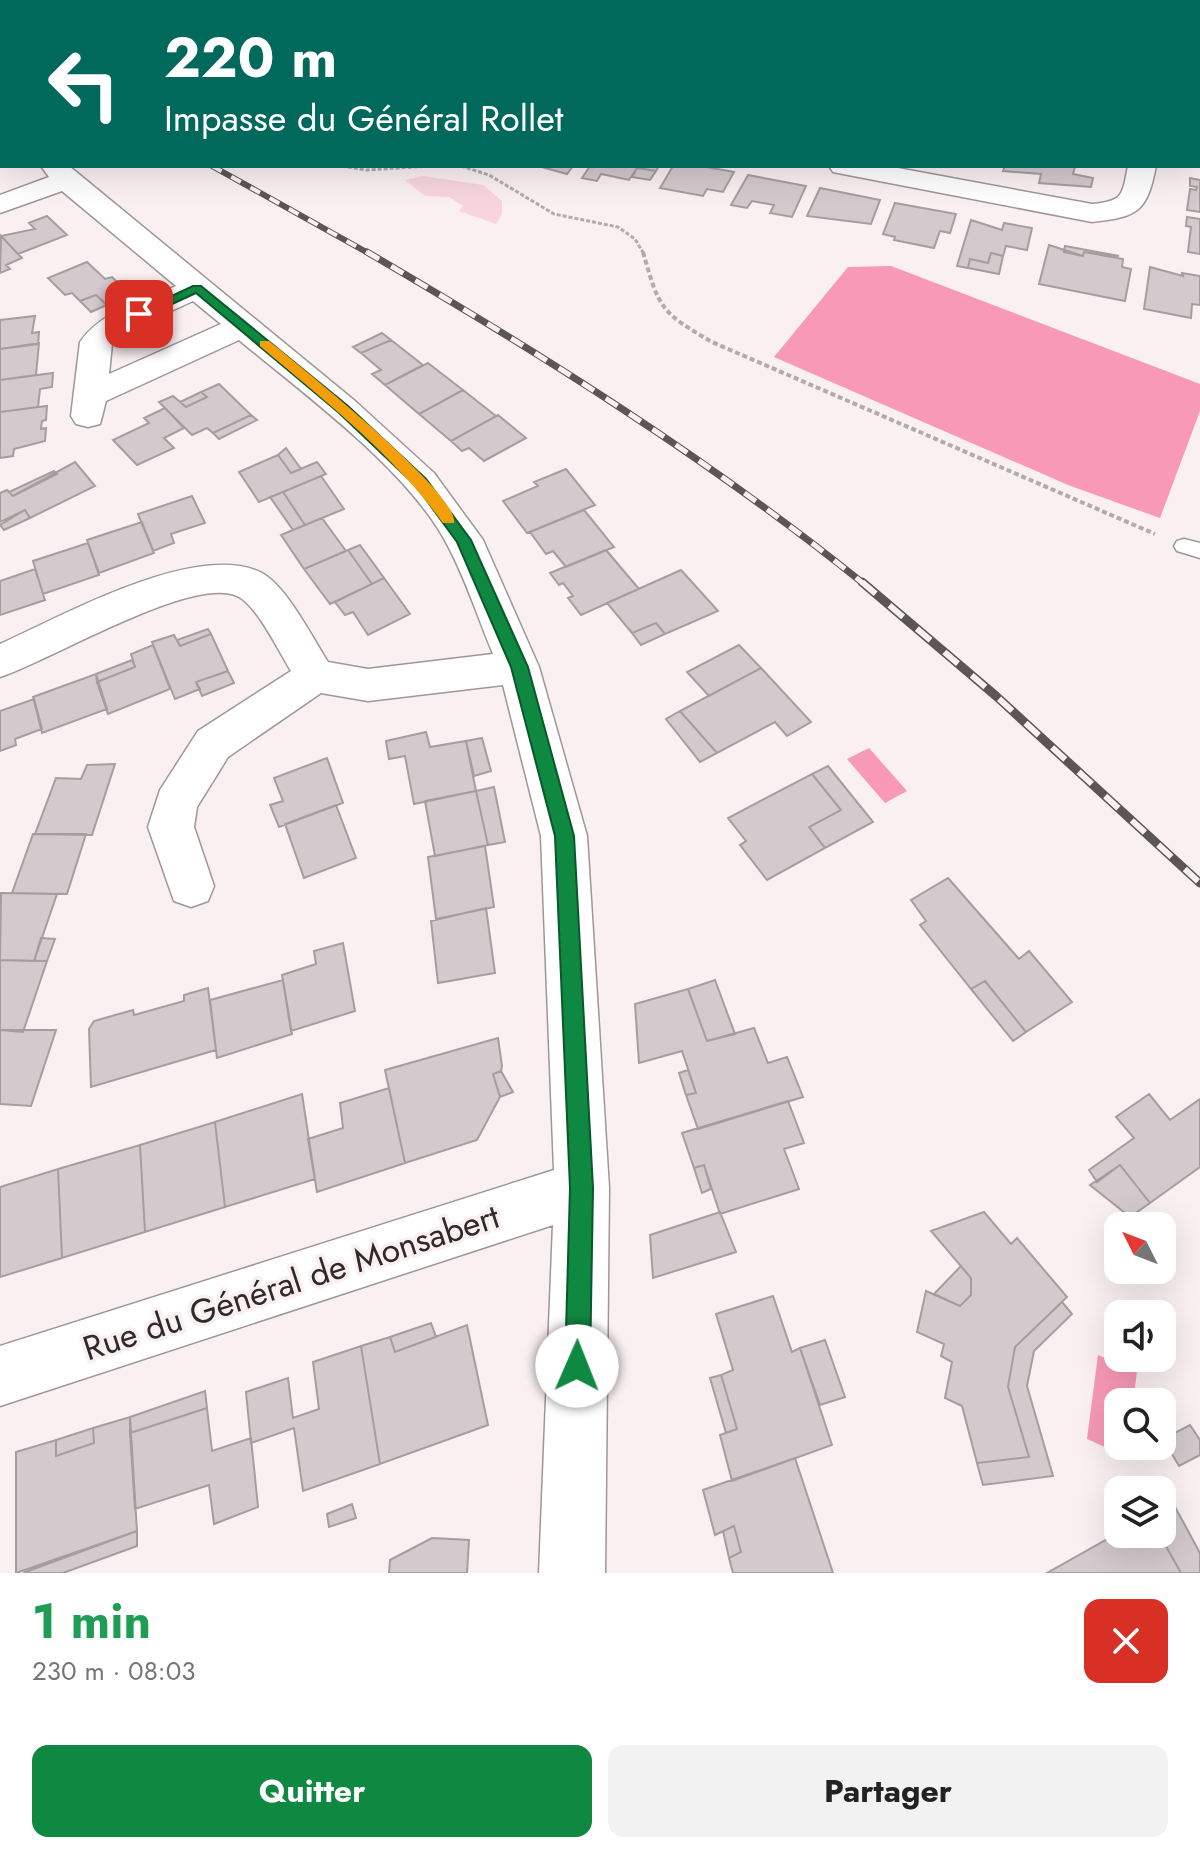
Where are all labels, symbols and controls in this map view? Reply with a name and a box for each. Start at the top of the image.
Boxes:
text: 220 m [164,17,337,98]
icon: left [32,32,136,136]
text: Impasse du Général Rollet [164,92,564,144]
pin [105,280,173,348]
icon: arrive [117,292,161,336]
street label: Rue du Général de Monsabert [77,1192,506,1373]
north arrow [1104,1212,1176,1284]
map controls [1104,1212,1176,1548]
button: sound [1104,1300,1176,1372]
position arrow [535,1324,619,1408]
button: search [1104,1388,1176,1460]
button: layers [1104,1476,1176,1548]
text: 1 min [32,1587,151,1656]
button: close [1084,1599,1168,1683]
text: 230 m · 08:03 [32,1652,195,1690]
button: Quitter [32,1745,592,1837]
button: Partager [608,1745,1168,1837]

